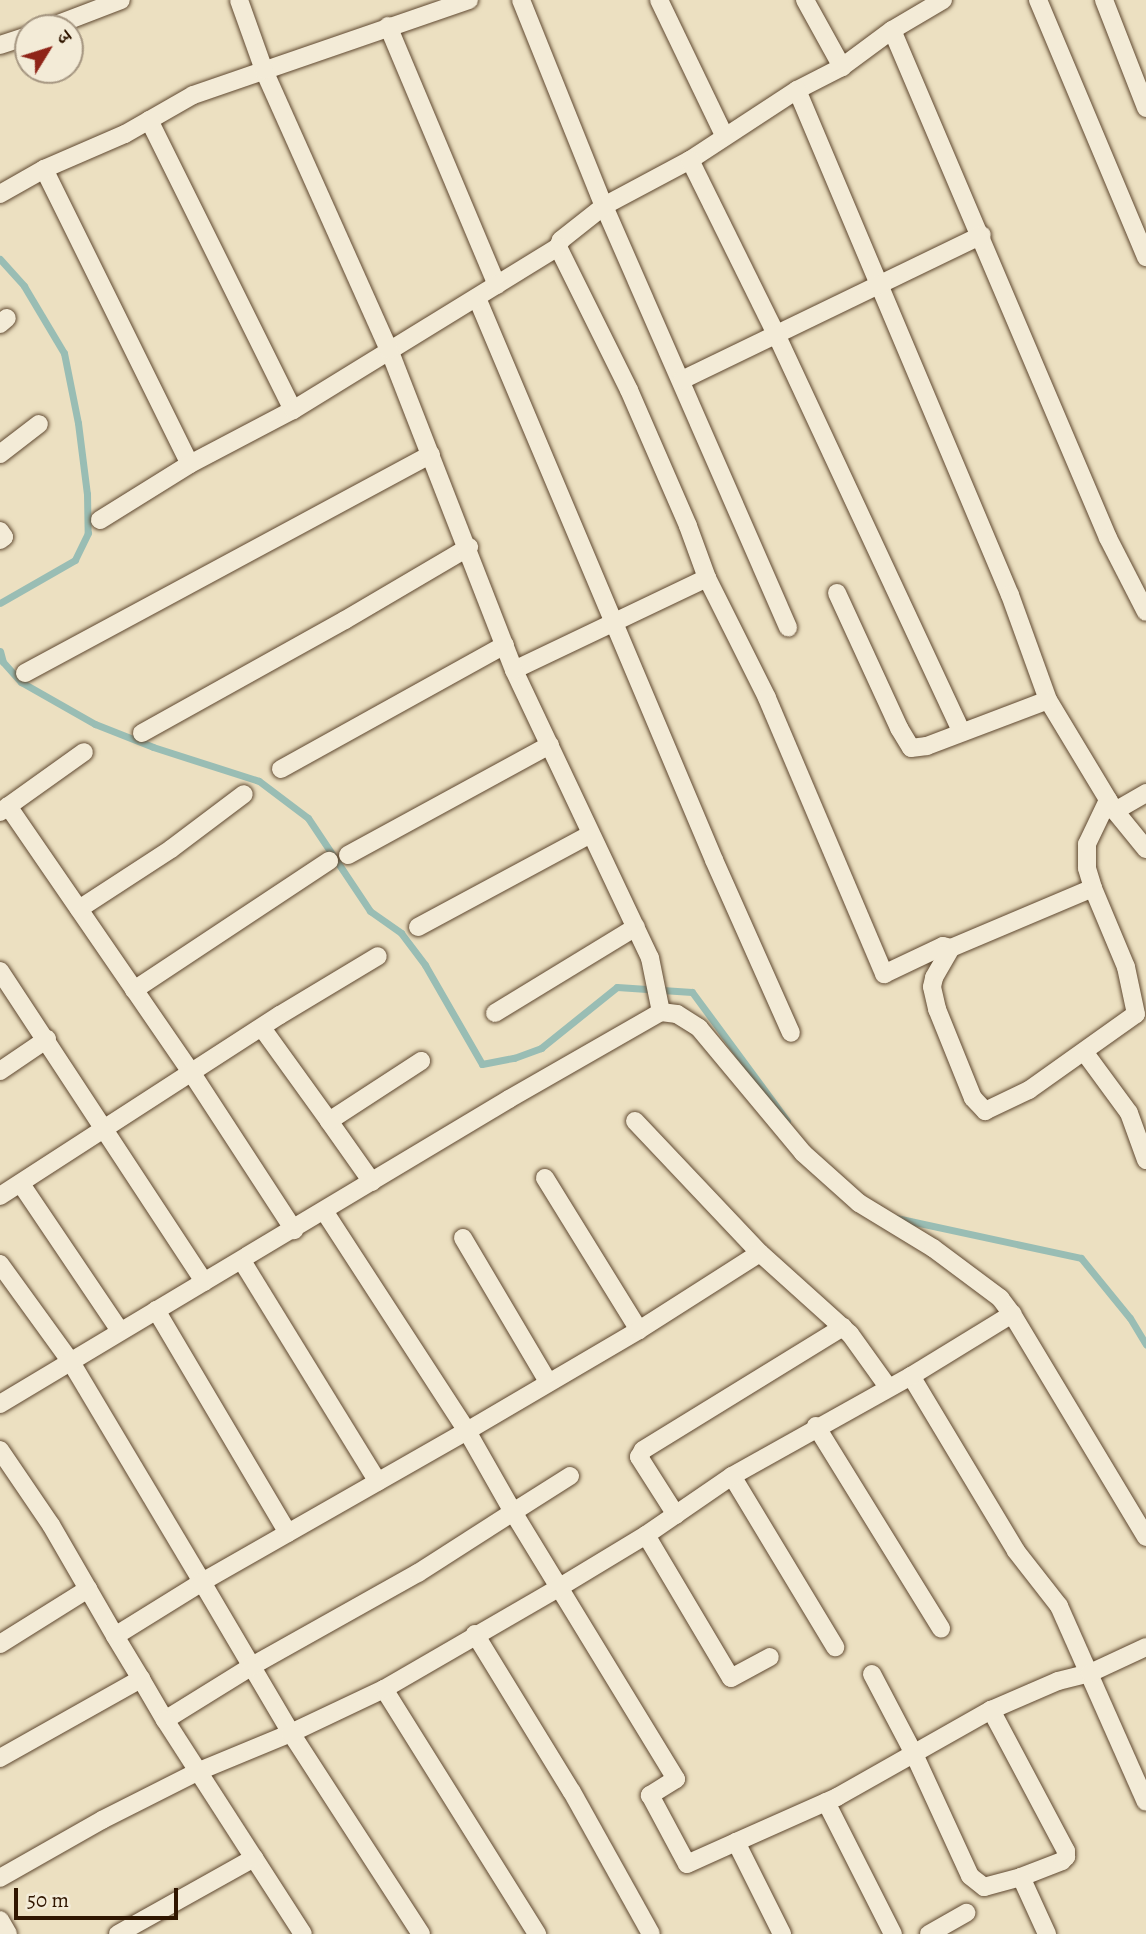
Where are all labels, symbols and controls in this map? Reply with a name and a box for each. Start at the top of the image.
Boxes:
north arrow [14,14,84,84]
text: उ [51,25,77,49]
scale bar [18,1874,182,1918]
text: 50 m [27,1886,69,1914]

